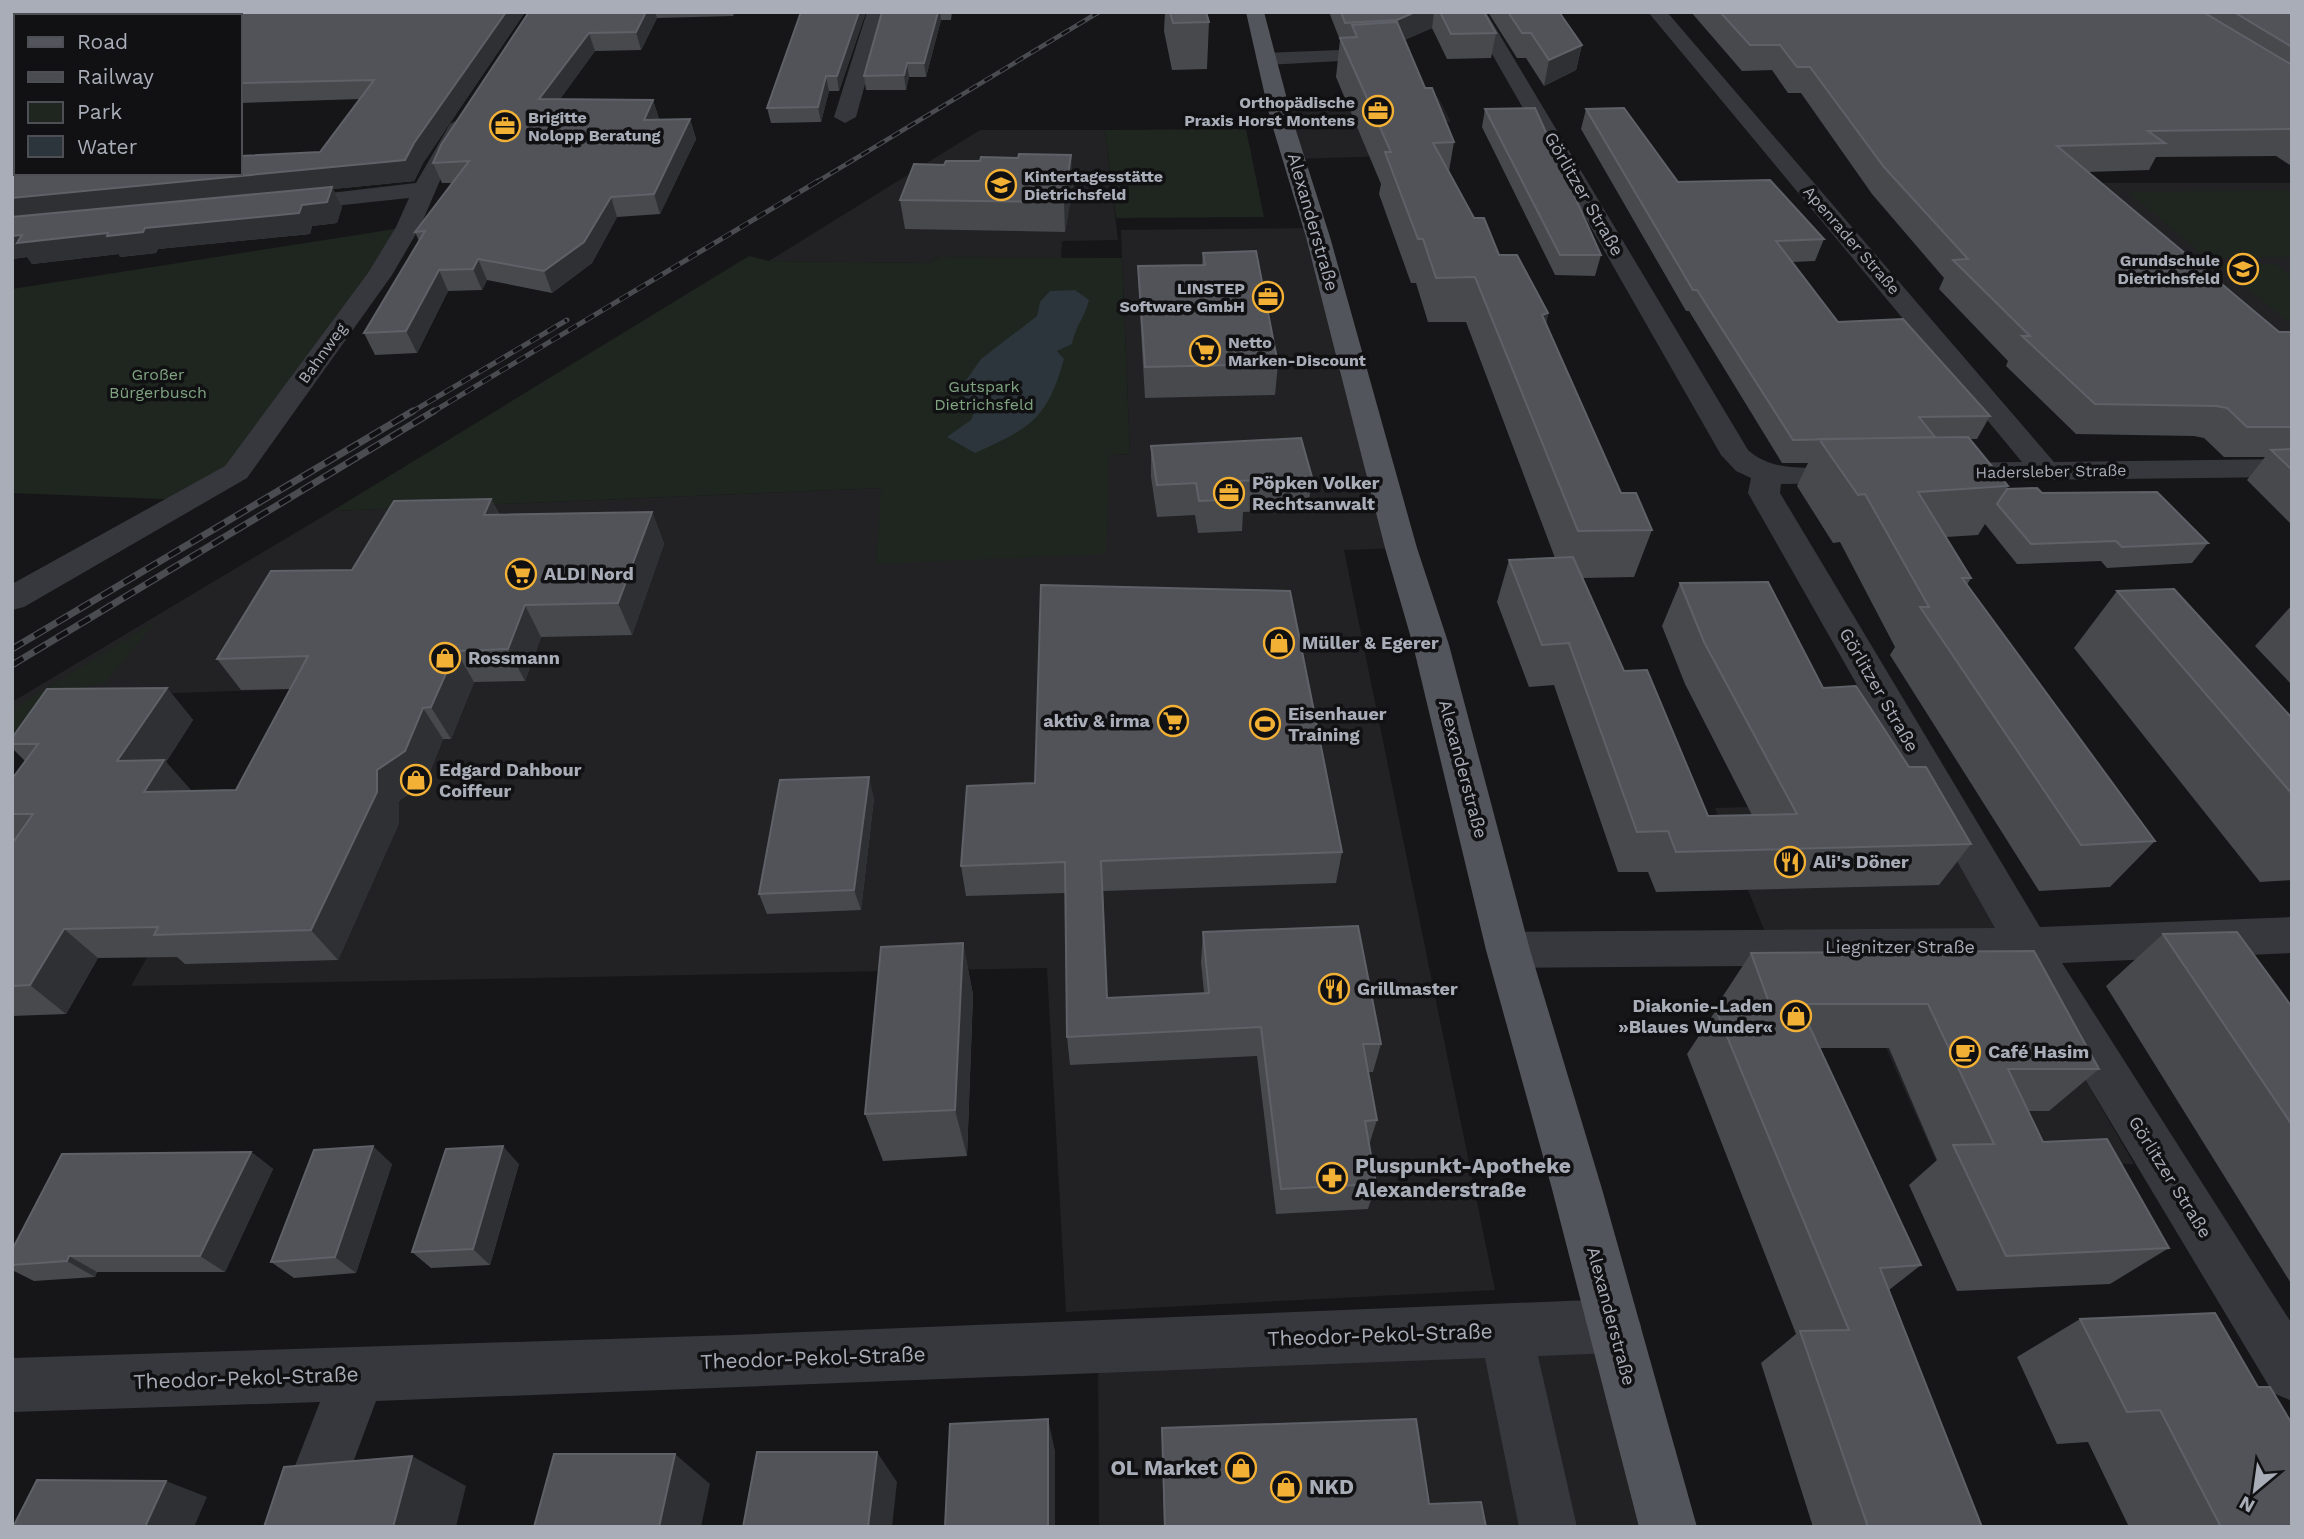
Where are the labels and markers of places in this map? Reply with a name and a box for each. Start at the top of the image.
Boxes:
place label: Orthopädische Praxis Horst Montens [1184,93,1355,130]
office icon: Orthopädische Praxis Horst Montens [1361,94,1395,128]
place label: Brigitte Nolopp Beratung [528,108,661,145]
office icon: Brigitte Nolopp Beratung [488,109,522,143]
place label: Kintertagesstätte Dietrichsfeld [1024,167,1163,204]
school or university icon: Kintertagesstätte Dietrichsfeld [984,168,1018,202]
place label: Grundschule Dietrichsfeld [2118,251,2220,288]
school or university icon: Grundschule Dietrichsfeld [2226,252,2260,286]
place label: LINSTEP Software GmbH [1119,279,1245,316]
office icon: LINSTEP Software GmbH [1251,280,1285,314]
place label: Netto Marken-Discount [1228,333,1366,370]
supermarket icon: Netto Marken-Discount [1188,334,1222,368]
place label: Pöpken Volker Rechtsanwalt [1252,472,1380,514]
office icon: Pöpken Volker Rechtsanwalt [1212,476,1246,510]
supermarket icon: ALDI Nord [504,557,538,591]
place label: ALDI Nord [544,563,634,584]
shop icon: Müller & Egerer [1262,626,1296,660]
place label: Müller & Egerer [1302,632,1439,653]
shop icon: Rossmann [428,641,462,675]
place label: Rossmann [468,647,560,668]
place label: Eisenhauer Training [1288,703,1387,745]
supermarket icon: aktiv & irma [1156,704,1190,738]
sports icon: Eisenhauer Training [1248,707,1282,741]
place label: aktiv & irma [1043,710,1151,731]
place label: Edgard Dahbour Coiffeur [439,759,582,801]
shop icon: Edgard Dahbour Coiffeur [399,763,433,797]
restaurant icon: Ali's Döner [1773,845,1807,879]
place label: Ali's Döner [1813,851,1909,872]
restaurant icon: Grillmaster [1317,972,1351,1006]
place label: Grillmaster [1357,978,1458,999]
place label: Diakonie-Laden »Blaues Wunder« [1618,995,1773,1037]
shop icon: Diakonie-Laden »Blaues Wunder« [1779,999,1813,1033]
cafe icon: Café Hasim [1948,1035,1982,1069]
place label: Café Hasim [1988,1041,2089,1062]
place label: Pluspunkt-Apotheke Alexanderstraße [1355,1153,1571,1202]
pharmacy icon: Pluspunkt-Apotheke Alexanderstraße [1315,1161,1349,1195]
shop icon: OL Market [1224,1451,1258,1485]
place label: OL Market [1110,1455,1218,1480]
shop icon: NKD [1269,1470,1303,1504]
place label: NKD [1309,1474,1354,1499]

